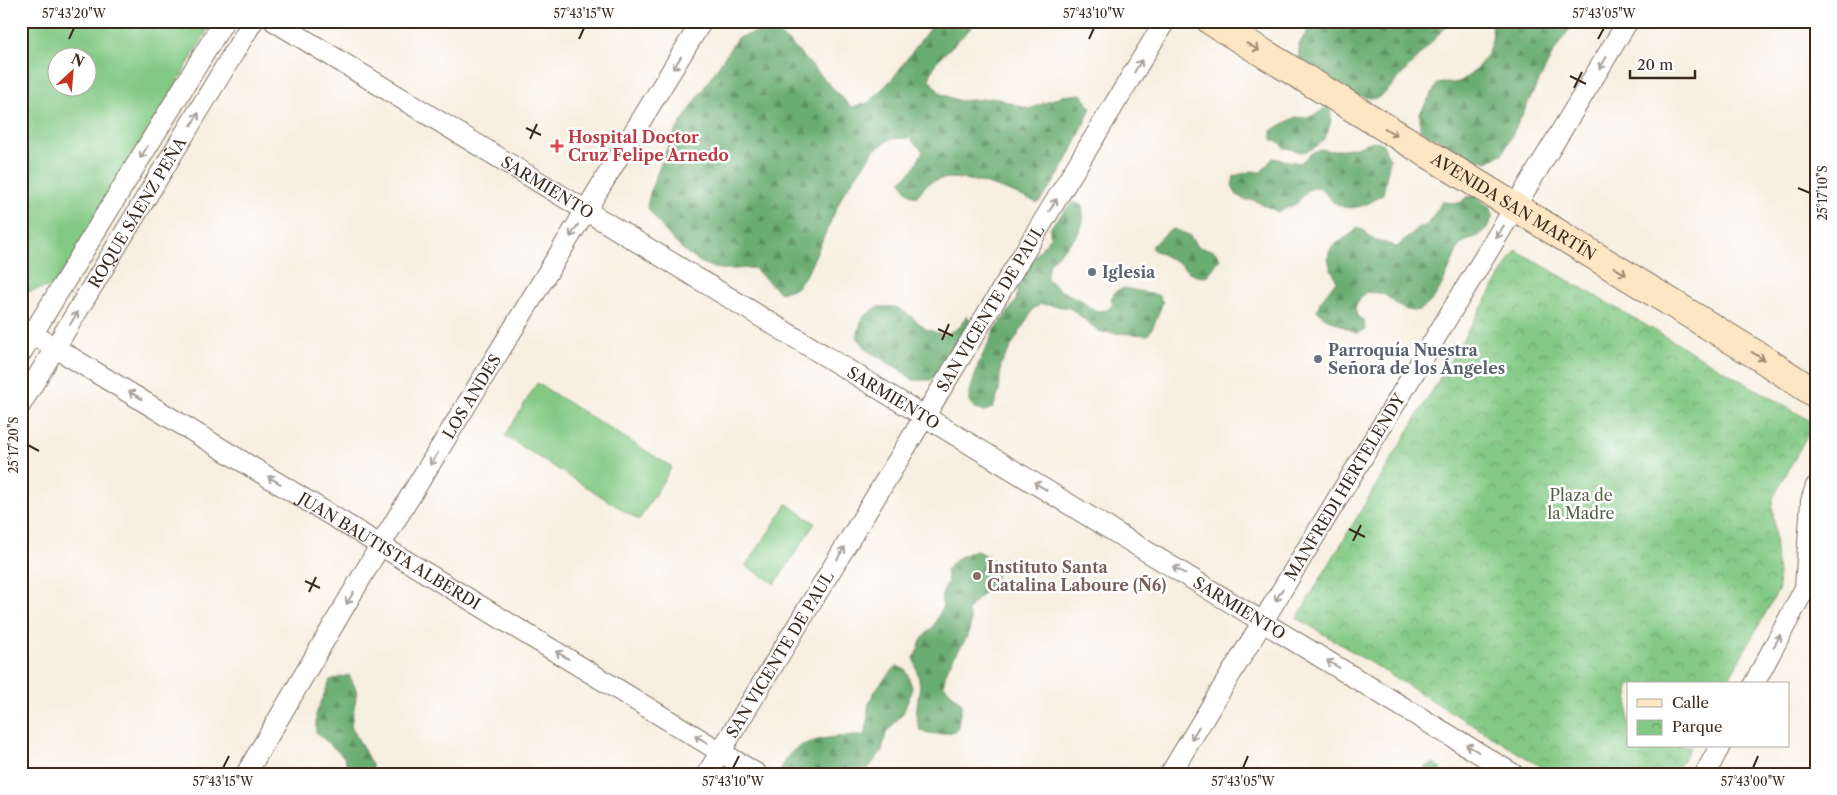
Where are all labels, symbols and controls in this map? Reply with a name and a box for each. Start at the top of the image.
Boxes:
text: 57°43'20"W [42,6,107,21]
text: 57°43'15"W [554,6,615,21]
text: 57°43'10"W [1063,6,1126,21]
text: 57°43'05"W [1572,6,1637,21]
one-way arrow [1245,42,1259,52]
north arrow [48,48,98,98]
scale bar [1630,48,1694,80]
text: N [68,50,87,71]
one-way arrow [672,55,682,69]
one-way arrow [1598,55,1608,69]
text: 20 m [1637,55,1673,74]
one-way arrow [1133,59,1143,73]
one-way arrow [190,112,200,126]
place label: Hospital Doctor Cruz Felipe Arnedo [568,127,729,165]
one-way arrow [1384,127,1398,137]
street label: ROQUE SÁENZ PEÑA [84,132,191,291]
marker: Hospital Doctor Cruz Felipe Arnedo [550,139,564,153]
one-way arrow [138,145,148,159]
street label: AVENIDA SAN MARTÍN [1427,148,1600,264]
street label: SARMIENTO [498,151,597,223]
text: 25°17'10"S [1815,165,1830,221]
one-way arrow [1049,198,1059,212]
street label: SAN VICENTE DE PAUL [932,221,1049,395]
one-way arrow [568,224,578,238]
one-way arrow [1495,224,1505,238]
place label: Iglesia [1102,262,1156,282]
marker: Iglesia [1086,266,1098,278]
one-way arrow [1612,267,1626,277]
one-way arrow [70,311,80,325]
place label: Parroquía Nuestra Señora de los Ángeles [1328,340,1505,378]
street label: LOS ANDES [438,350,505,442]
one-way arrow [1751,351,1765,361]
marker: Parroquía Nuestra Señora de los Ángeles [1312,353,1324,365]
street label: SARMIENTO [844,362,943,433]
street label: MANFREDI HERTELENDY [1280,389,1409,584]
one-way arrow [128,390,142,400]
text: 25°17'20"S [6,416,21,474]
one-way arrow [428,452,439,466]
one-way arrow [267,474,281,484]
one-way arrow [1034,480,1048,490]
park label: Plaza de la Madre [1548,485,1615,523]
street label: JUAN BAUTISTA ALBERDI [292,486,484,614]
one-way arrow [837,546,847,560]
place label: Instituto Santa Catalina Laboure (Ñ6) [987,557,1166,595]
one-way arrow [1173,565,1187,575]
street label: SAN VICENTE DE PAUL [722,567,838,741]
marker: Instituto Santa Catalina Laboure (Ñ6) [971,570,983,582]
street label: SARMIENTO [1190,572,1290,644]
one-way arrow [1274,587,1284,601]
one-way arrow [344,591,354,605]
one-way arrow [1773,634,1782,649]
one-way arrow [556,649,570,659]
one-way arrow [1326,658,1340,668]
legend [1627,682,1790,748]
text: Calle [1672,693,1709,712]
text: Parque [1672,717,1722,736]
one-way arrow [1189,726,1199,740]
one-way arrow [694,734,708,744]
one-way arrow [1465,743,1479,753]
text: 57°43'15"W [193,774,254,789]
text: 57°43'10"W [702,774,765,789]
text: 57°43'05"W [1211,774,1276,789]
text: 57°43'00"W [1721,774,1786,789]

